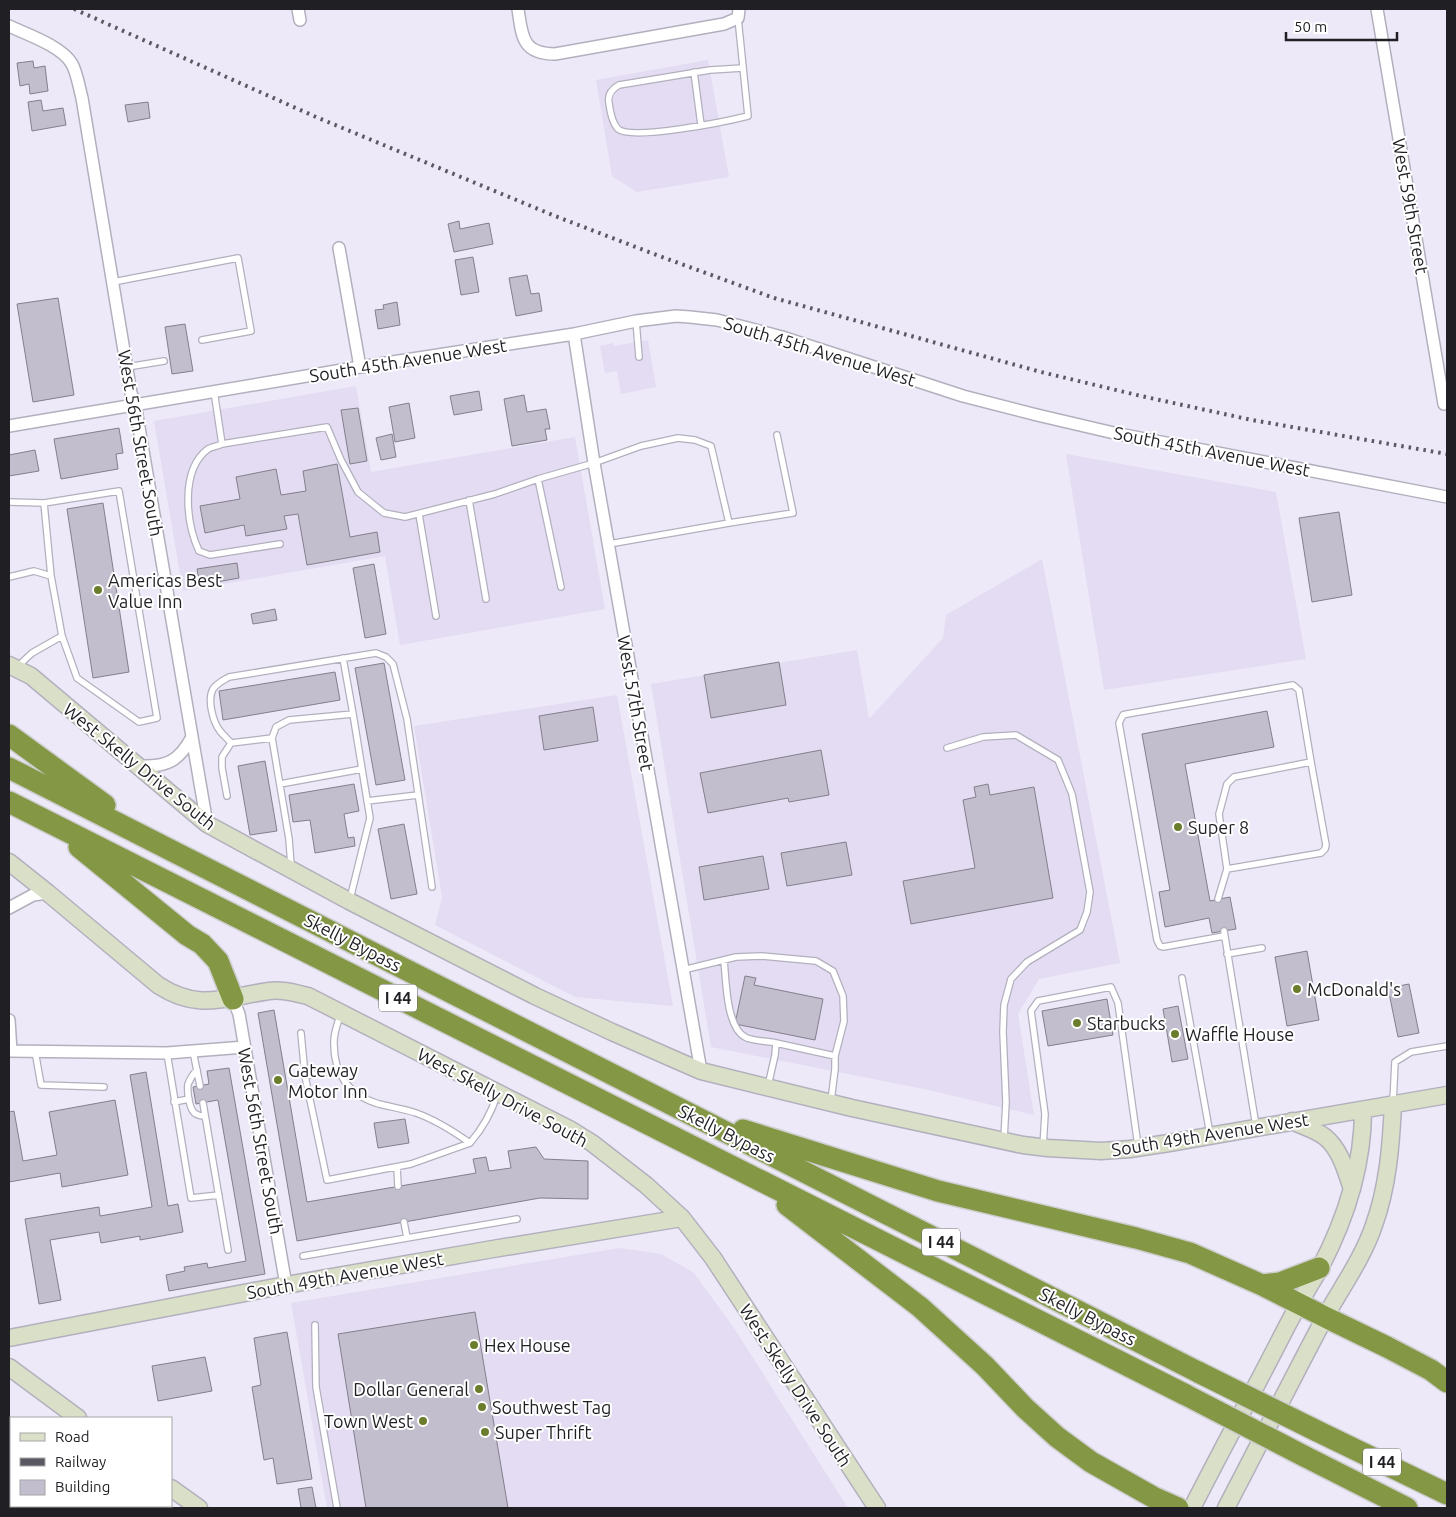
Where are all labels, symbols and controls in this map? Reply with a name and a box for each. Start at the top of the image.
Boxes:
scale bar [1286,10,1397,42]
text: 50 m [1294,18,1327,35]
street label: West 59th Street [1389,137,1433,275]
street label: South 45th Avenue West [722,312,918,390]
street label: South 45th Avenue West [308,335,508,385]
street label: West 56th Street South [115,348,167,538]
street label: South 45th Avenue West [1112,422,1312,480]
place label: Americas Best Value Inn [108,570,222,611]
marker: Americas Best Value Inn [92,584,104,596]
street label: West 57th Street [614,634,658,772]
street label: West Skelly Drive South [60,698,220,834]
place label: Super 8 [1188,817,1249,837]
marker: Super 8 [1172,821,1184,833]
street label: Skelly Bypass [301,909,405,975]
place label: McDonald's [1307,979,1401,999]
marker: McDonald's [1291,983,1303,995]
road number: I 44 [379,984,417,1011]
place label: Starbucks [1087,1013,1166,1033]
marker: Starbucks [1071,1017,1083,1029]
place label: Waffle House [1185,1024,1294,1044]
marker: Waffle House [1169,1028,1181,1040]
street label: West Skelly Drive South [414,1044,592,1150]
street label: West 56th Street South [235,1046,287,1236]
place label: Gateway Motor Inn [288,1060,368,1101]
marker: Gateway Motor Inn [272,1074,284,1086]
street label: Skelly Bypass [675,1100,779,1166]
street label: South 49th Avenue West [1110,1109,1310,1159]
road number: I 44 [922,1228,960,1256]
street label: South 49th Avenue West [245,1248,445,1302]
street label: Skelly Bypass [1036,1283,1140,1349]
street label: West Skelly Drive South [736,1300,856,1470]
place label: Hex House [484,1335,571,1355]
marker: Hex House [468,1339,480,1351]
place label: Dollar General [353,1379,469,1399]
marker: Dollar General [473,1383,485,1395]
place label: Southwest Tag [492,1397,611,1417]
marker: Southwest Tag [476,1401,488,1413]
place label: Town West [324,1411,413,1431]
marker: Town West [417,1415,429,1427]
legend [10,1417,172,1507]
place label: Super Thrift [495,1422,592,1442]
marker: Super Thrift [479,1426,491,1438]
text: Road [55,1428,90,1445]
road number: I 44 [1363,1448,1401,1475]
text: Railway [55,1453,106,1470]
text: Building [55,1478,110,1495]

